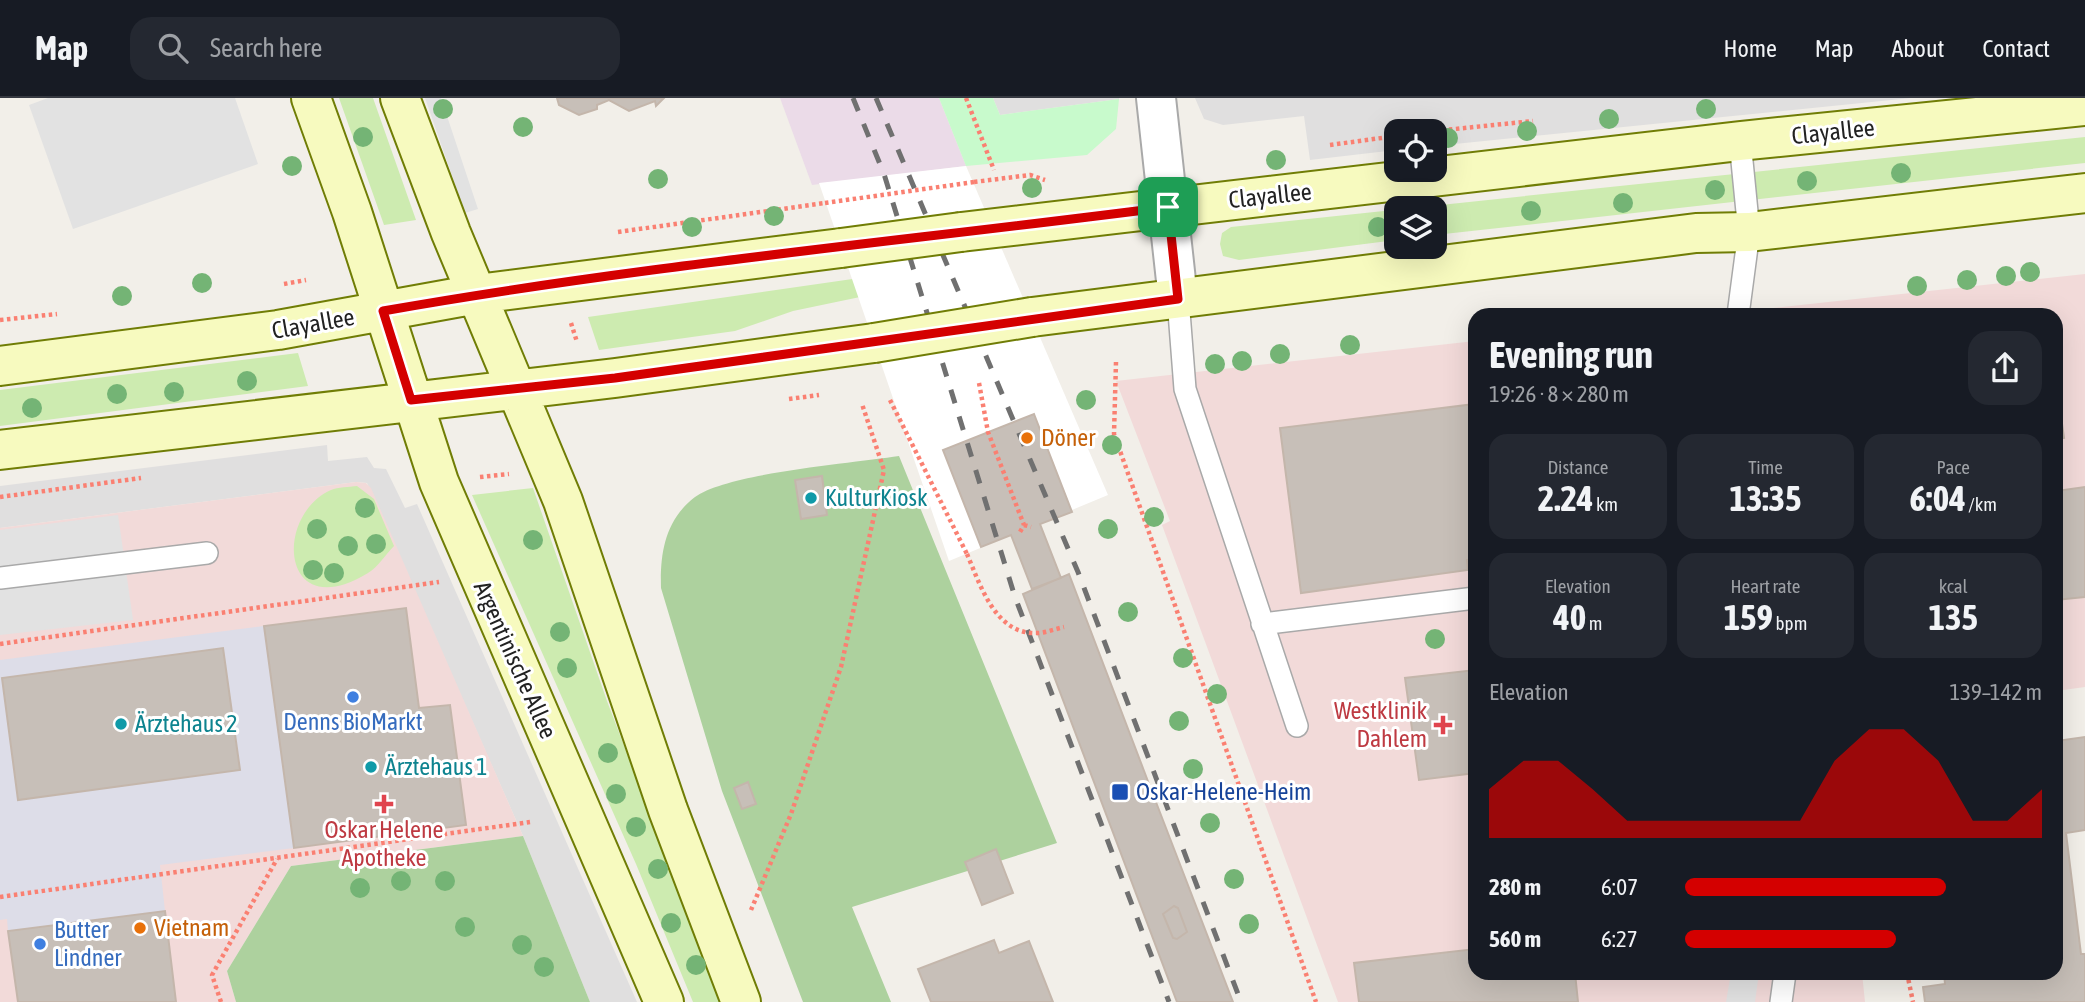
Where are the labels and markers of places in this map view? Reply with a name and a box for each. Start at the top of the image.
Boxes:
pin [1138,177,1198,237]
place label: Döner [1041,424,1096,451]
marker: Döner [1019,430,1035,446]
place label: KulturKiosk [825,484,928,511]
marker: KulturKiosk [803,490,819,506]
marker: Denns BioMarkt [345,689,361,705]
place label: Westklinik Dahlem [1334,697,1427,752]
place label: Denns BioMarkt [283,708,423,735]
place label: Ärztehaus 2 [135,710,237,737]
marker: Westklinik Dahlem [1433,715,1453,735]
marker: Ärztehaus 2 [113,716,129,732]
place label: Ärztehaus 1 [385,753,487,780]
marker: Ärztehaus 1 [363,759,379,775]
place label: Oskar-Helene-Heim [1136,778,1311,805]
marker: Oskar-Helene-Heim [1110,782,1130,802]
marker: Oskar Helene Apotheke [376,796,392,812]
place label: Oskar Helene Apotheke [325,816,443,871]
place label: Vietnam [154,914,229,941]
place label: Butter Lindner [54,916,122,971]
marker: Vietnam [132,920,148,936]
marker: Butter Lindner [32,936,48,952]

